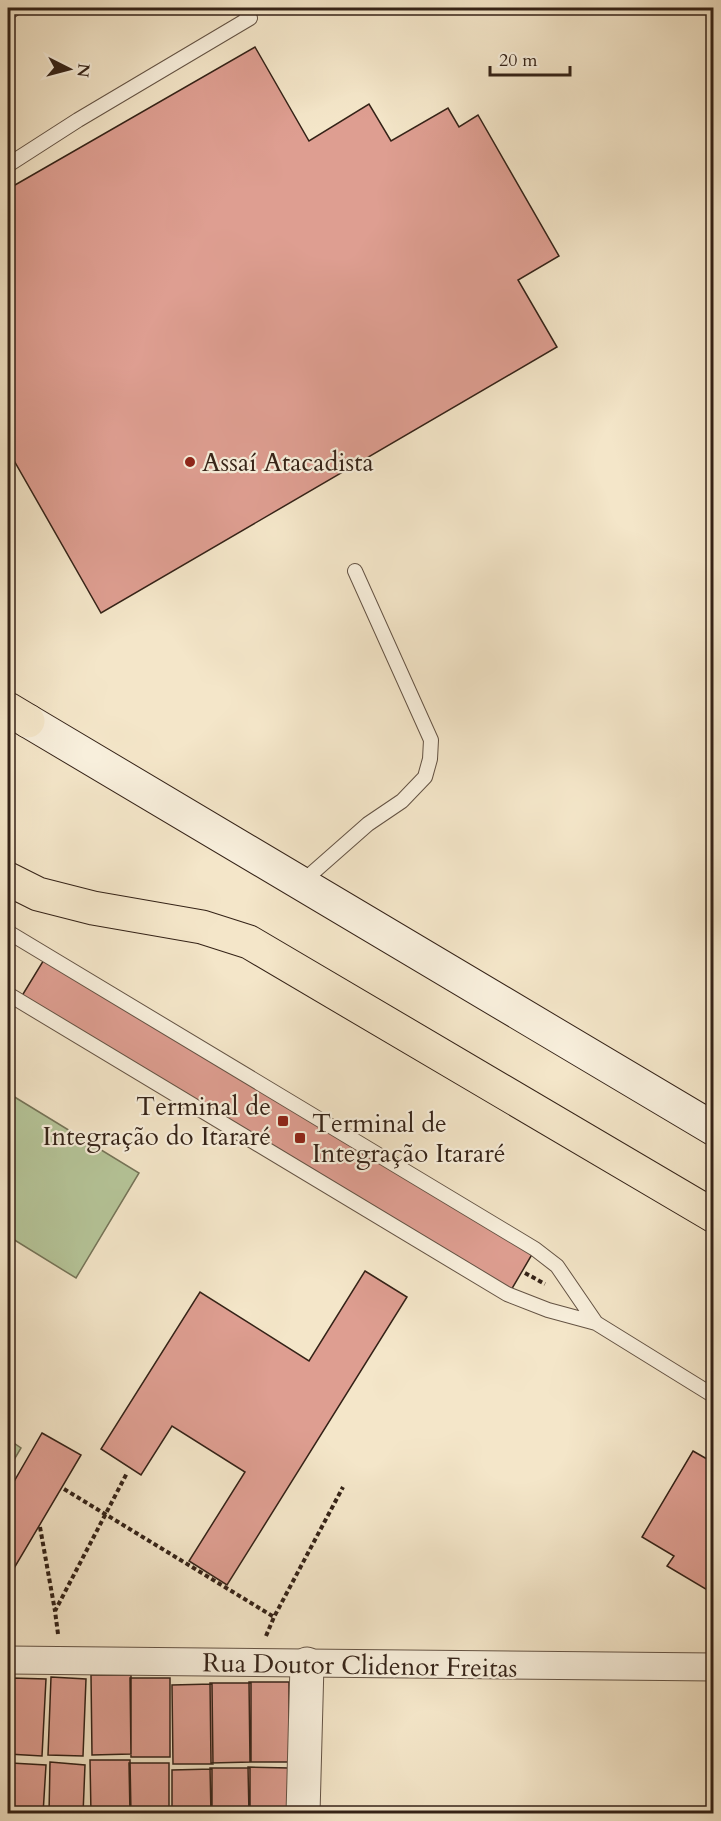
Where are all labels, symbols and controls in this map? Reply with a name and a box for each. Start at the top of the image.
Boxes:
north arrow [39,39,99,99]
scale bar [490,39,570,77]
text: 20 m [499,48,538,73]
text: N [71,62,95,79]
place label: Assaí Atacadista [202,445,374,480]
marker: Assaí Atacadista [183,455,197,469]
place label: Terminal de Integração do Itararé [43,1089,271,1154]
place label: Terminal de Integração Itararé [312,1106,506,1171]
marker: Terminal de Integração do Itararé [276,1114,290,1128]
marker: Terminal de Integração Itararé [293,1131,307,1145]
street label: Rua Doutor Clidenor Freitas [202,1645,518,1686]

